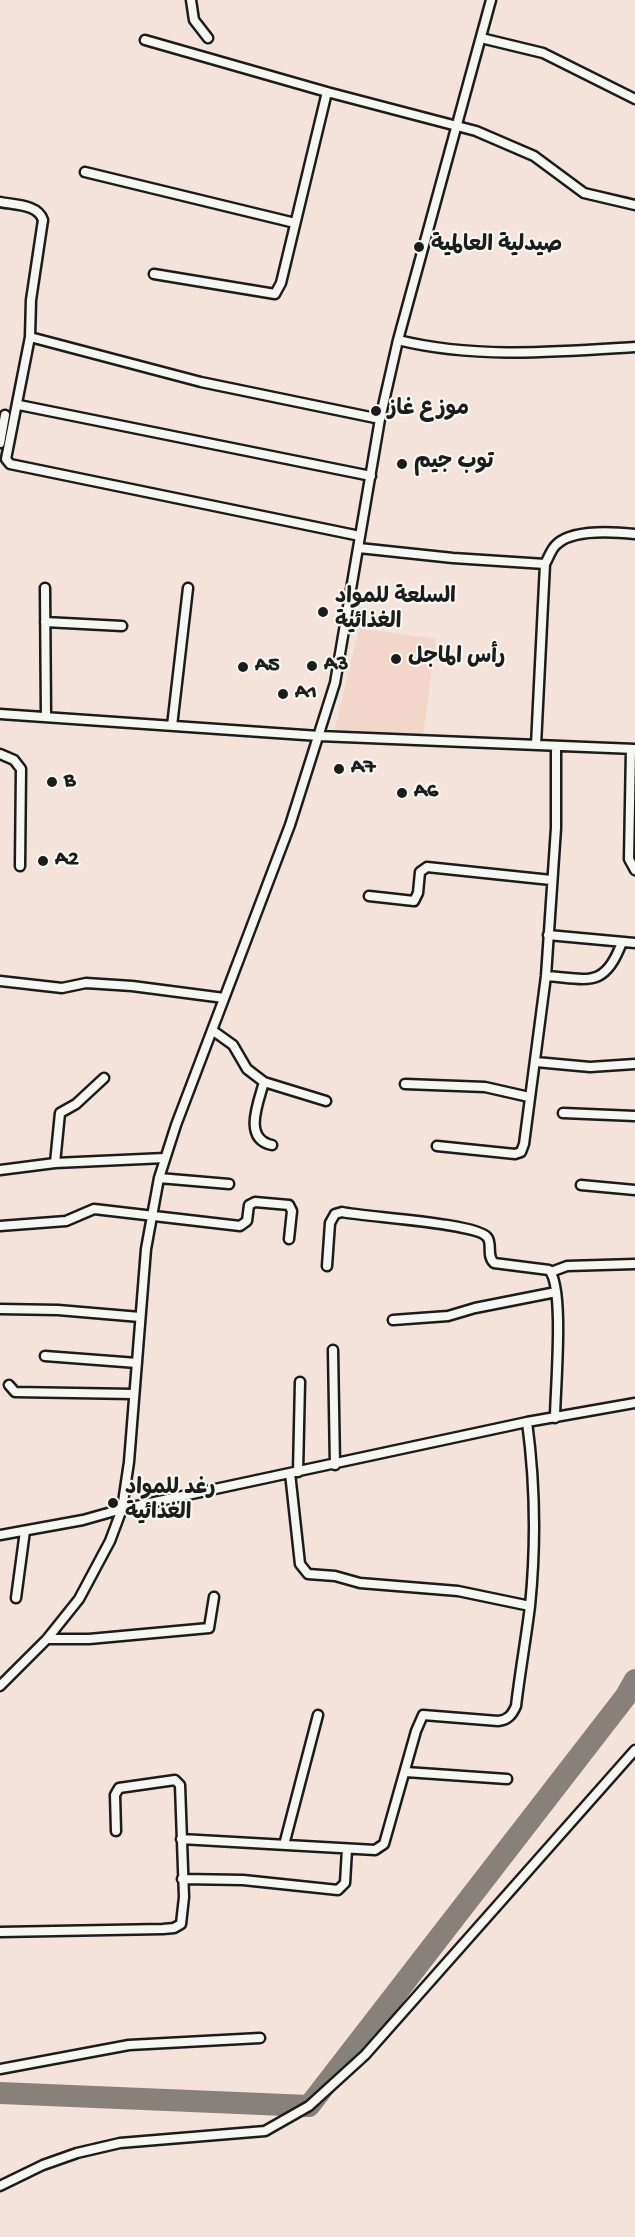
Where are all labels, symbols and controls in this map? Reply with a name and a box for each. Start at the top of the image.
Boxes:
place label: صيدلية العالمية [431,234,562,260]
marker: صيدلية العالمية [412,240,426,254]
place label: موزع غاز [388,398,469,424]
marker: موزع غاز [369,404,383,418]
place label: توب جيم [414,451,494,477]
marker: توب جيم [395,457,409,471]
place label: السلعة للمواد الغذائية [335,586,456,638]
marker: السلعة للمواد الغذائية [316,605,330,619]
place label: رأس الماجل [408,646,505,672]
marker: رأس الماجل [389,652,403,666]
place label: A3 [324,653,348,679]
place label: A5 [255,654,280,680]
marker: A3 [305,659,319,673]
marker: A5 [236,660,250,674]
place label: A1 [295,681,317,707]
marker: A1 [276,687,290,701]
place label: A7 [351,756,375,782]
marker: A7 [332,762,346,776]
place label: B [64,769,75,795]
marker: B [45,775,59,789]
place label: A6 [414,780,438,806]
marker: A6 [395,786,409,800]
place label: A2 [55,848,79,874]
marker: A2 [36,854,50,868]
place label: رغد للمواد الغذائية [125,1477,215,1528]
marker: رغد للمواد الغذائية [106,1496,120,1510]

